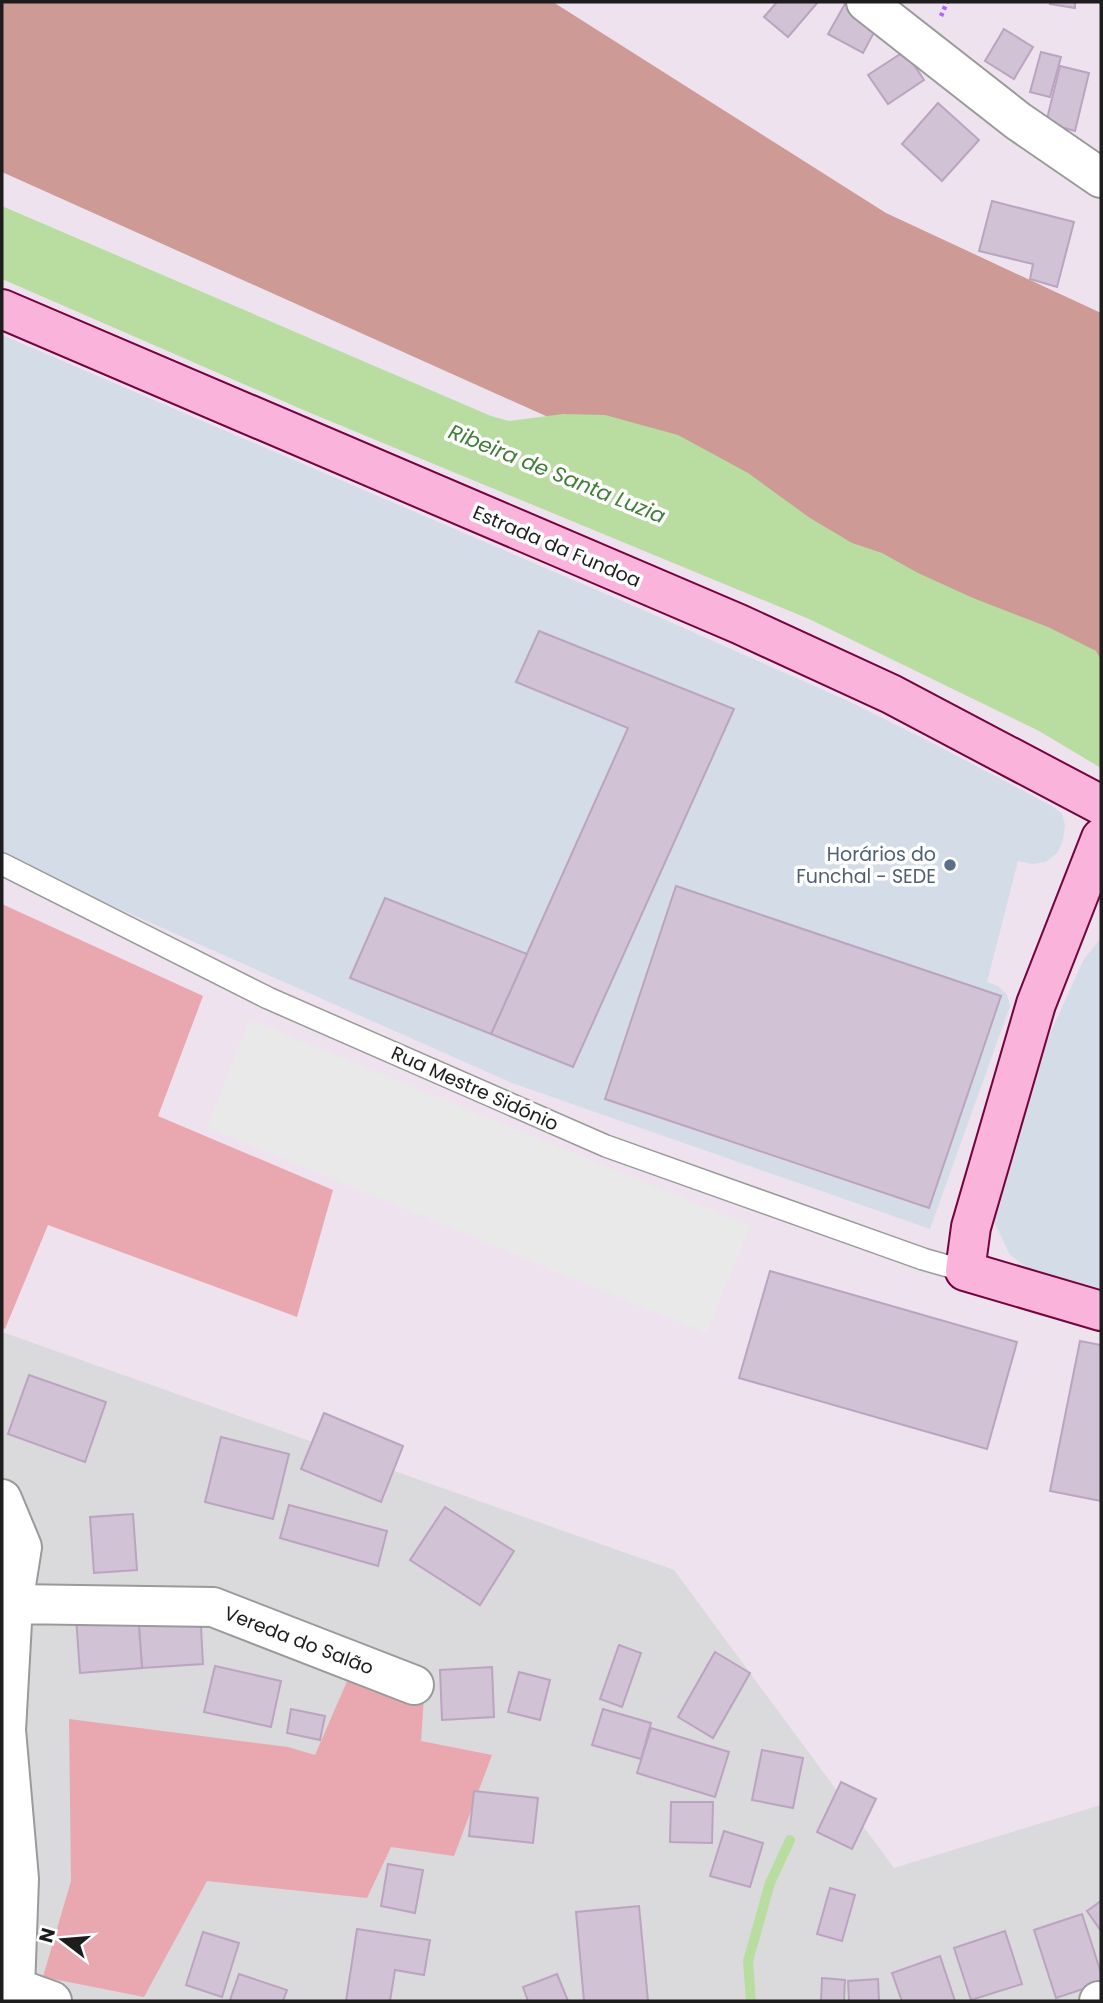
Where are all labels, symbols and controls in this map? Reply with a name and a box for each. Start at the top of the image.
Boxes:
water label: Ribeira de Santa Luzia [444,417,670,530]
street label: Estrada da Fundoa [469,499,645,594]
place label: Horários do Funchal - SEDE [796,841,936,890]
marker: Horários do Funchal - SEDE [942,857,958,873]
street label: Rua Mestre Sidónio [387,1039,563,1137]
street label: Vereda do Salão [220,1600,377,1681]
north arrow [28,1905,98,1975]
text: N [32,1925,62,1946]

